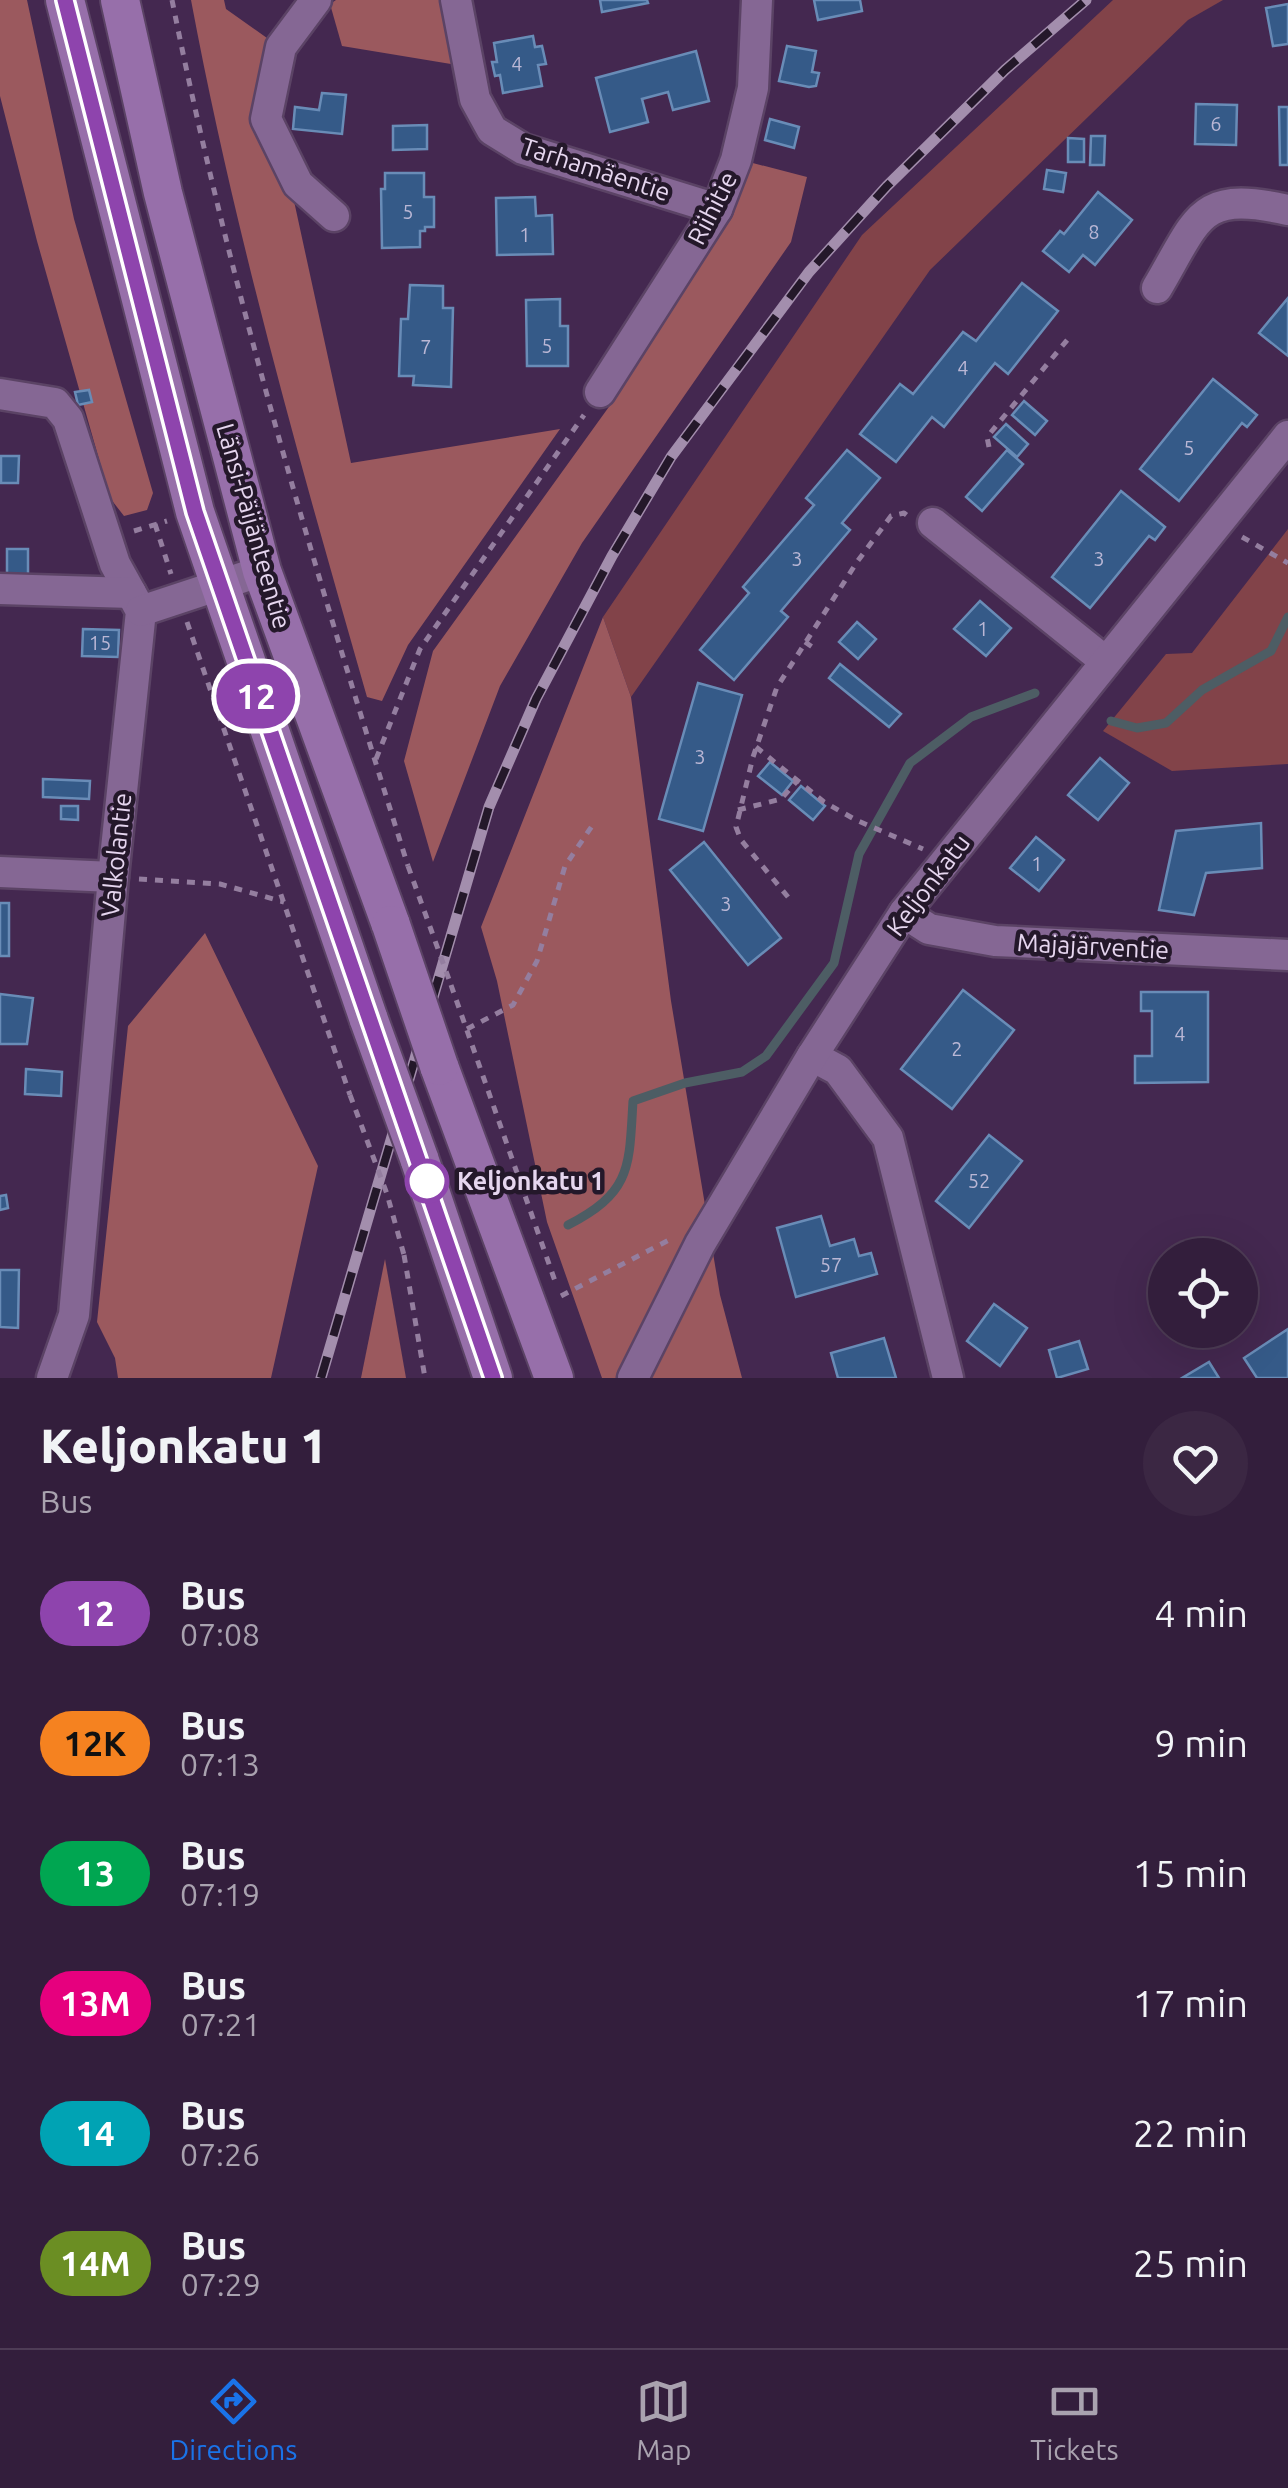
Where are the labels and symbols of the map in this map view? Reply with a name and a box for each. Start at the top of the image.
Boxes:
house number: 4 [511,52,523,75]
house number: 6 [1210,112,1222,135]
street label: Tarhamäentie [518,132,674,206]
street label: Riihitie [682,167,742,249]
house number: 5 [402,200,414,223]
house number: 8 [1088,220,1100,243]
house number: 1 [519,223,531,246]
house number: 5 [541,334,553,357]
house number: 7 [420,335,432,358]
house number: 4 [957,356,969,379]
street label: Länsi-Päijänteentie [211,420,297,632]
house number: 5 [1183,436,1195,459]
house number: 3 [791,547,803,570]
house number: 3 [1093,547,1105,570]
house number: 1 [977,617,989,640]
house number: 15 [89,631,111,654]
line badge: 12 [211,664,301,728]
house number: 3 [694,745,706,768]
street label: Valkolantie [96,791,136,919]
street label: Keljonkatu [881,829,975,941]
house number: 1 [1031,852,1043,875]
house number: 3 [720,892,732,915]
street label: Majajärventie [1016,928,1170,964]
house number: 4 [1174,1022,1186,1045]
house number: 2 [951,1037,963,1060]
marker: Keljonkatu 1 [406,1160,448,1202]
place label: Keljonkatu 1 [457,1167,604,1195]
house number: 52 [968,1169,990,1192]
house number: 57 [820,1253,842,1276]

